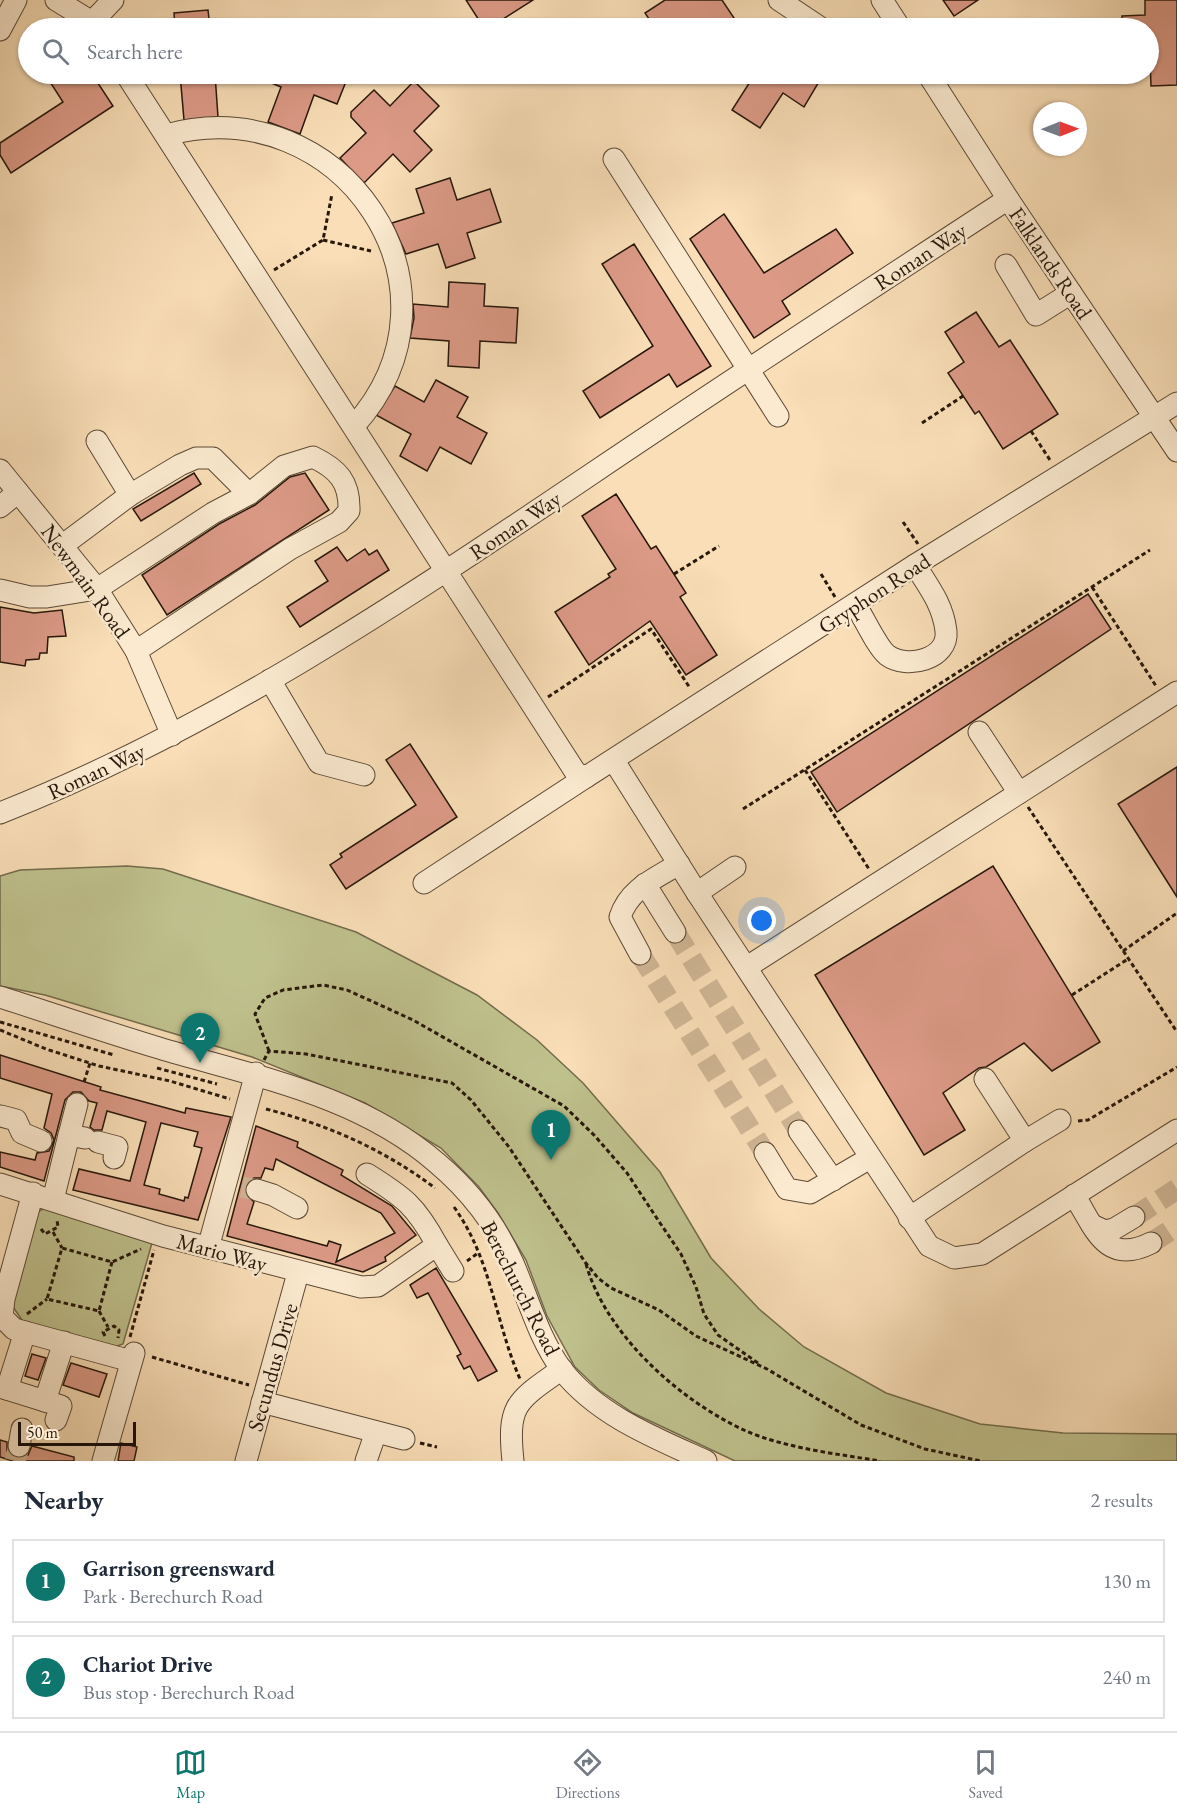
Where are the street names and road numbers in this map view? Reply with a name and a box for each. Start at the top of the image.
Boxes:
street label: Falklands Road [1002,202,1099,326]
street label: Roman Way [868,216,972,297]
street label: Roman Way [464,484,567,567]
street label: Newmain Road [34,518,137,645]
street label: Gryphon Road [813,546,937,641]
street label: Roman Way [43,736,150,807]
street label: Berechurch Road [474,1216,567,1361]
street label: Mario Way [174,1227,271,1279]
street label: Secundus Drive [240,1299,305,1435]

